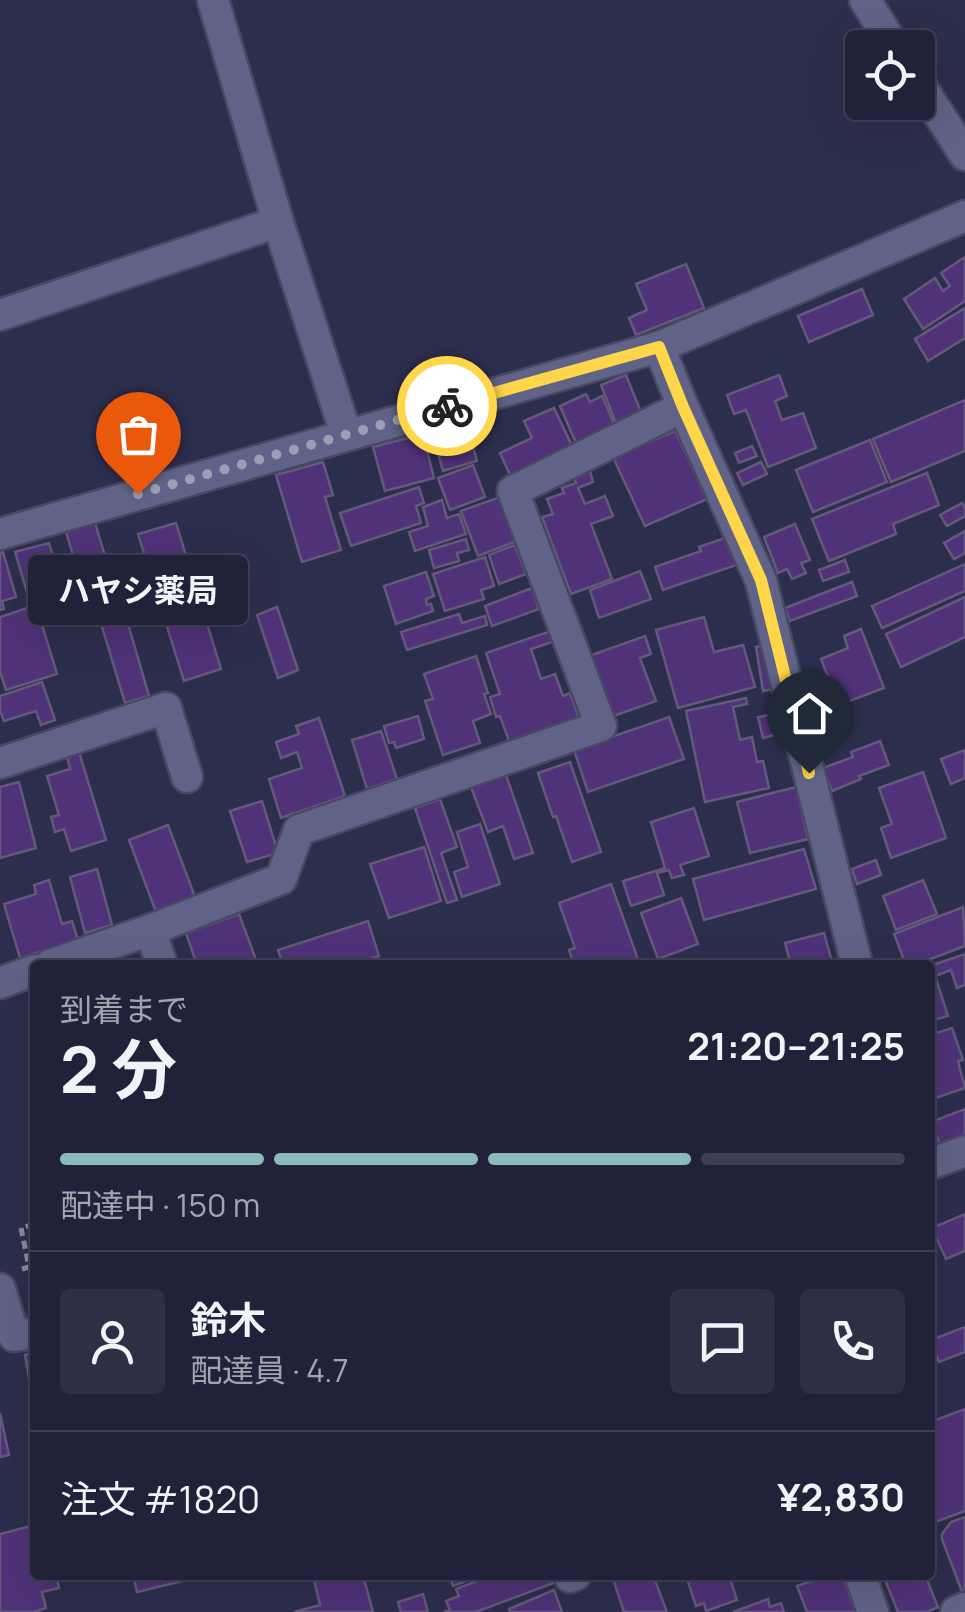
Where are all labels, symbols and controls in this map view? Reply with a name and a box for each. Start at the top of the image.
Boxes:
map controls [845,30,935,120]
button: locate [845,30,935,120]
courier [397,356,497,456]
icon: bike [420,379,475,434]
pin [96,392,181,495]
icon: bag [111,407,166,462]
callout: ハヤシ薬局 [28,554,248,624]
text: ハヤシ薬局 [58,568,218,612]
pin [767,671,852,774]
icon: home [782,686,837,741]
text: 到着まで [60,987,188,1031]
text: 21:20–21:25 [687,1019,905,1071]
text: 2 分 [60,1024,177,1113]
text: 配達中 · 150 m [60,1183,260,1227]
button: person [60,1289,165,1394]
button: chat [670,1289,775,1394]
button: phone [800,1289,905,1394]
text: 鈴木 [190,1293,266,1345]
text: 配達員 · 4.7 [190,1348,348,1392]
text: ¥2,830 [777,1470,905,1522]
text: 注文 #1820 [60,1472,260,1524]

